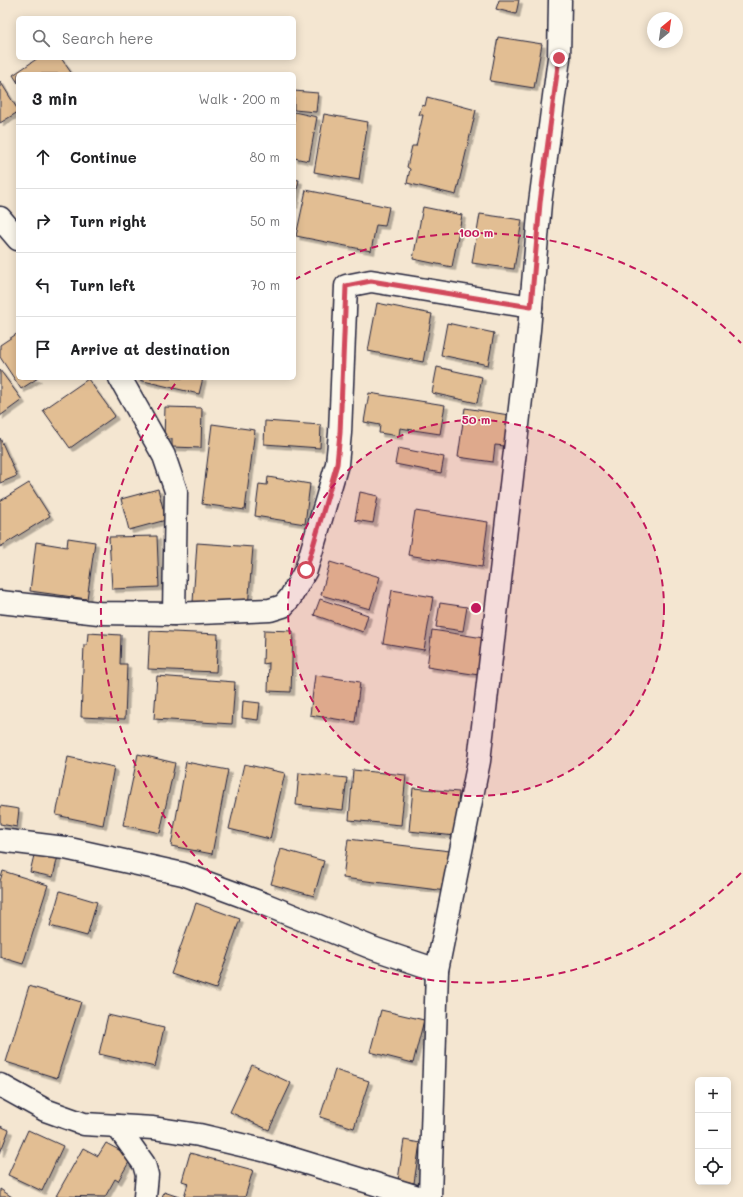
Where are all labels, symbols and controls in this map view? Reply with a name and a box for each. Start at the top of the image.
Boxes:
north arrow [647,12,683,48]
search box [16,16,296,60]
icon: search [30,27,52,49]
text: Search here [62,28,153,48]
route end [550,49,568,67]
text: 3 min [32,87,77,109]
text: Walk · 200 m [199,90,280,107]
icon: ahead [32,146,54,168]
text: Continue [70,147,137,167]
text: 80 m [250,148,280,165]
icon: right [32,210,54,232]
text: Turn right [70,211,147,231]
text: 50 m [250,212,280,229]
text: 100 m [459,224,493,240]
icon: left [32,274,54,296]
text: Turn left [70,275,135,295]
text: 70 m [250,276,280,293]
icon: arrive [32,338,54,360]
text: Arrive at destination [70,339,230,359]
text: 50 m [462,411,490,427]
route start [297,561,315,579]
centre of rings [469,601,483,615]
map controls [695,1077,731,1185]
button: + [695,1077,731,1113]
button: − [695,1113,731,1149]
button: locate [695,1149,731,1185]

